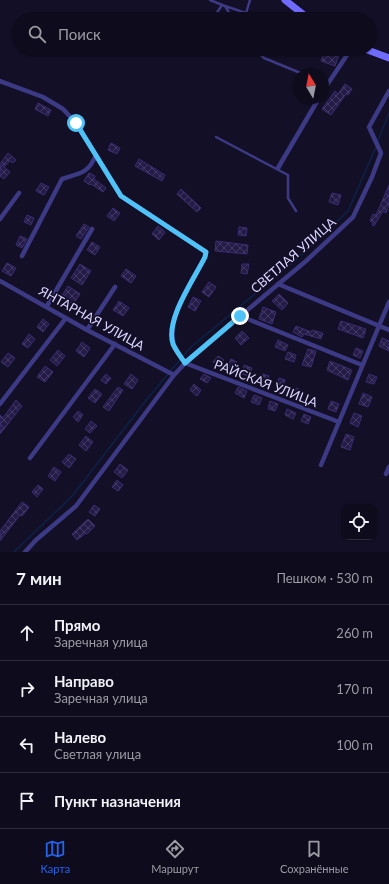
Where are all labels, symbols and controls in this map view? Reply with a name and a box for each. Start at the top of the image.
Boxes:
search box [12,12,377,56]
icon: search [26,23,48,45]
text: Поиск [58,25,101,43]
north arrow [293,68,329,104]
route start [67,114,85,132]
street label: СВЕТЛАЯ УЛИЦА [247,214,339,296]
street label: ЯНТАРНАЯ УЛИЦА [36,282,148,354]
route end [231,307,249,325]
street label: РАЙСКАЯ УЛИЦА [212,356,320,410]
map controls [341,504,377,540]
button: locate [341,504,377,540]
text: 7 мин [16,568,62,589]
text: Пешком · 530 m [276,570,373,586]
text: Прямо [54,616,100,634]
icon: ahead [16,622,38,644]
text: 260 m [336,625,373,641]
text: Заречная улица [54,634,148,650]
text: Направо [54,672,114,690]
icon: right [16,678,38,700]
text: 170 m [336,681,373,697]
text: Заречная улица [54,690,148,706]
text: Налево [54,728,106,746]
icon: left [16,734,38,756]
text: 100 m [336,737,373,753]
text: Светлая улица [54,746,141,762]
icon: arrive [16,790,38,812]
text: Пункт назначения [54,792,181,810]
tab: Карта [40,838,70,875]
tab: Маршрут [151,838,199,875]
tab: Сохранённые [280,838,349,875]

